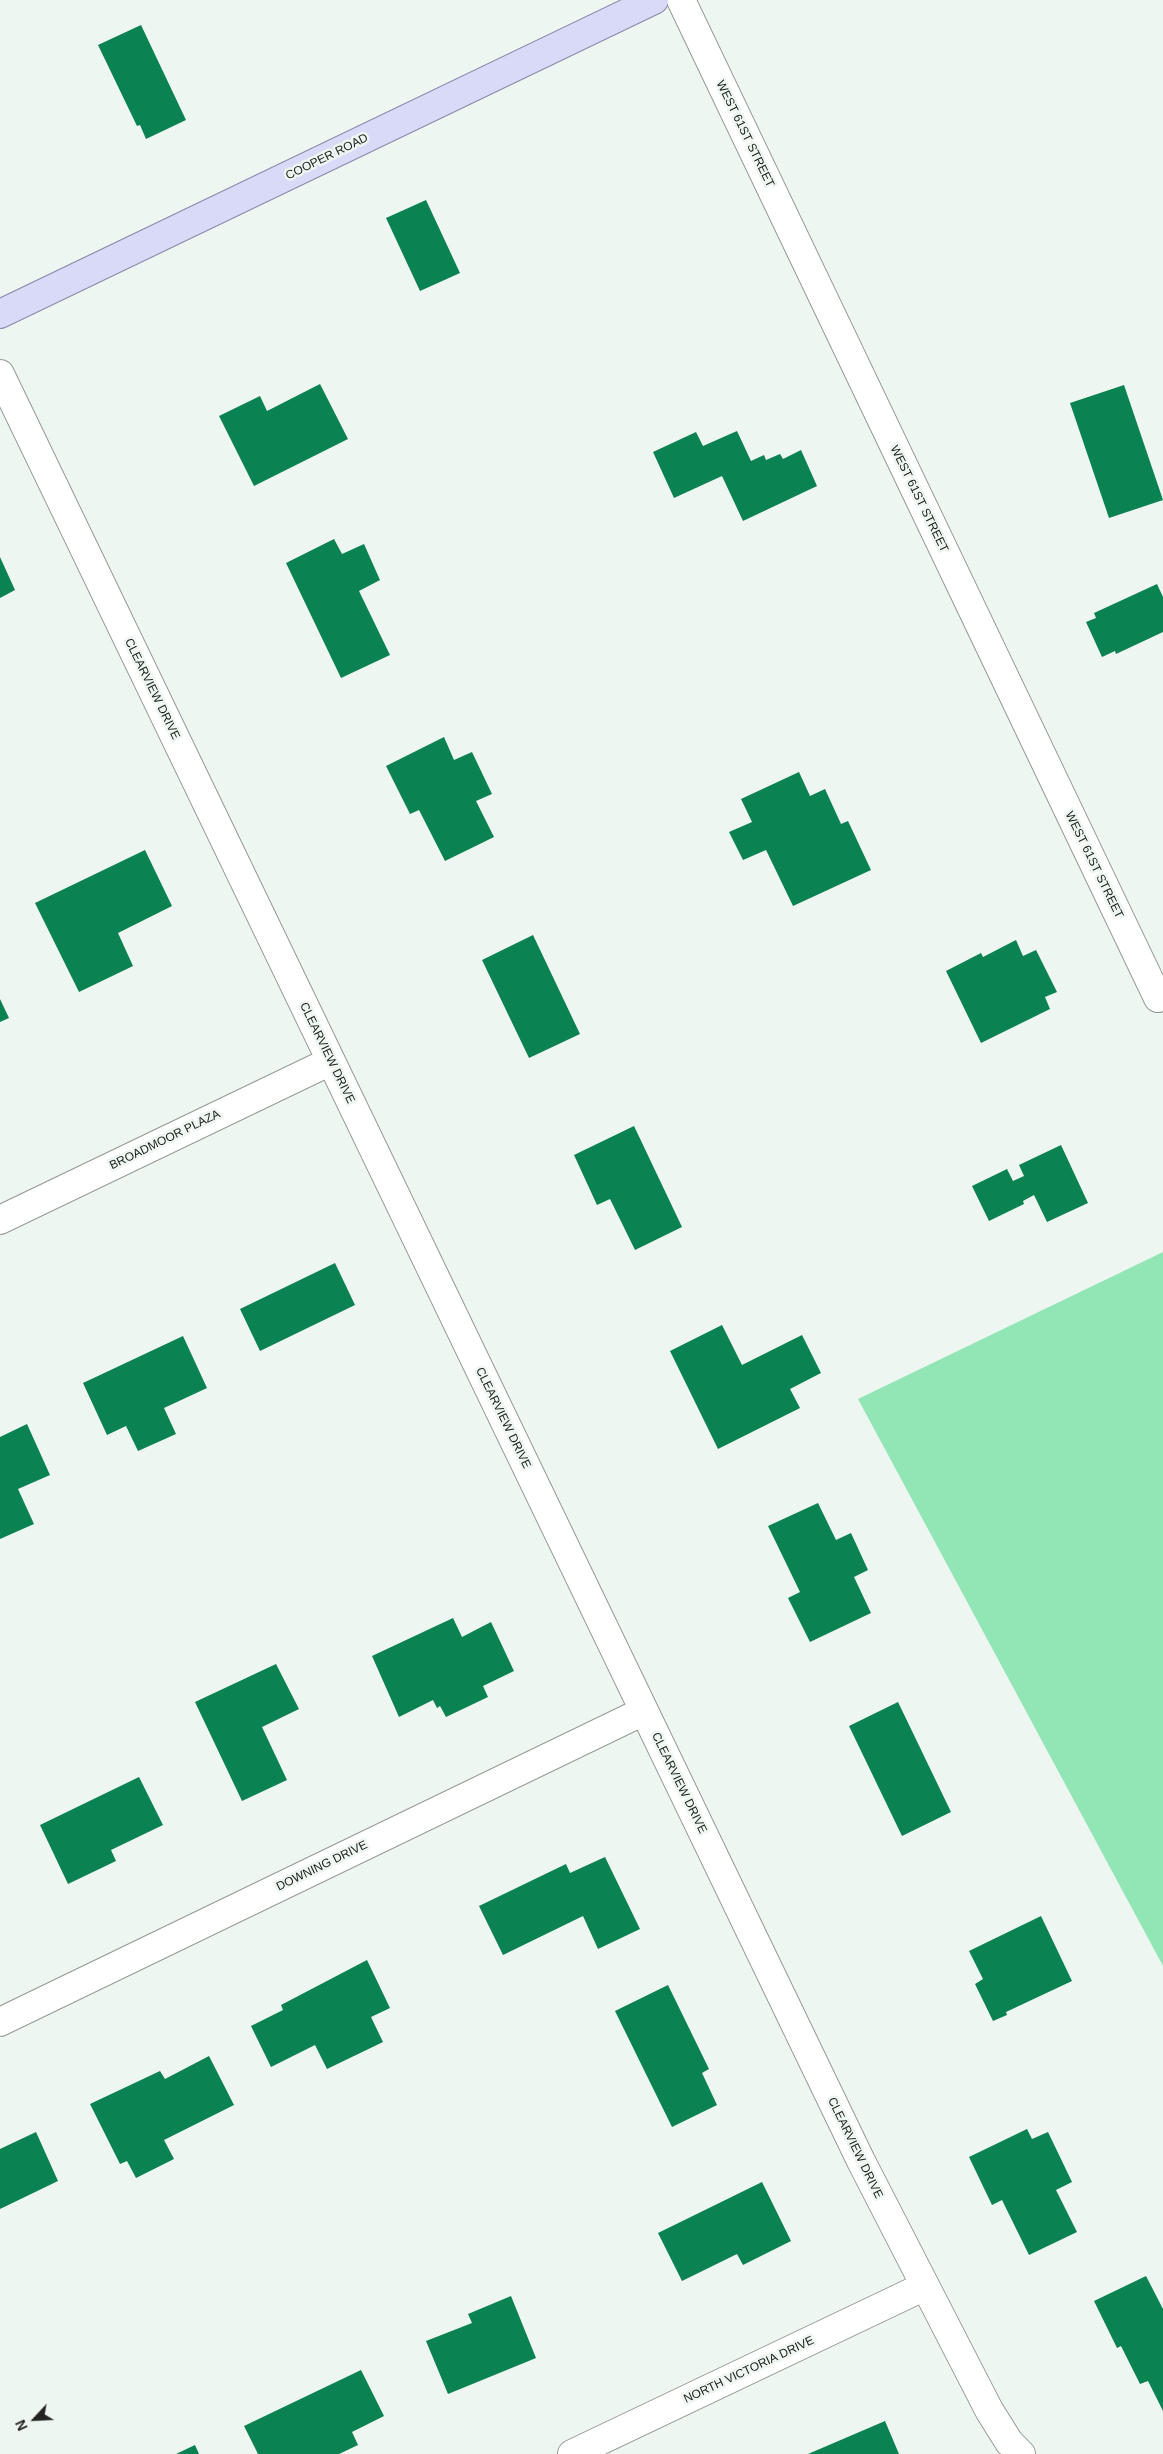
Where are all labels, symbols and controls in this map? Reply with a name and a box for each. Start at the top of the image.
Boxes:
street label: WEST 61ST STREET [713,78,777,190]
street label: COOPER ROAD [283,131,371,183]
street label: WEST 61ST STREET [887,443,951,555]
street label: CLEARVIEW DRIVE [121,636,183,742]
street label: WEST 61ST STREET [1062,809,1126,921]
street label: CLEARVIEW DRIVE [296,1000,358,1106]
street label: BROADMOOR PLAZA [107,1107,223,1173]
street label: CLEARVIEW DRIVE [472,1365,534,1471]
street label: CLEARVIEW DRIVE [648,1730,710,1836]
street label: DOWNING DRIVE [274,1838,370,1894]
street label: CLEARVIEW DRIVE [824,2095,886,2201]
street label: NORTH VICTORIA DRIVE [681,2333,817,2407]
north arrow [10,2394,60,2444]
text: N [12,2417,31,2433]

